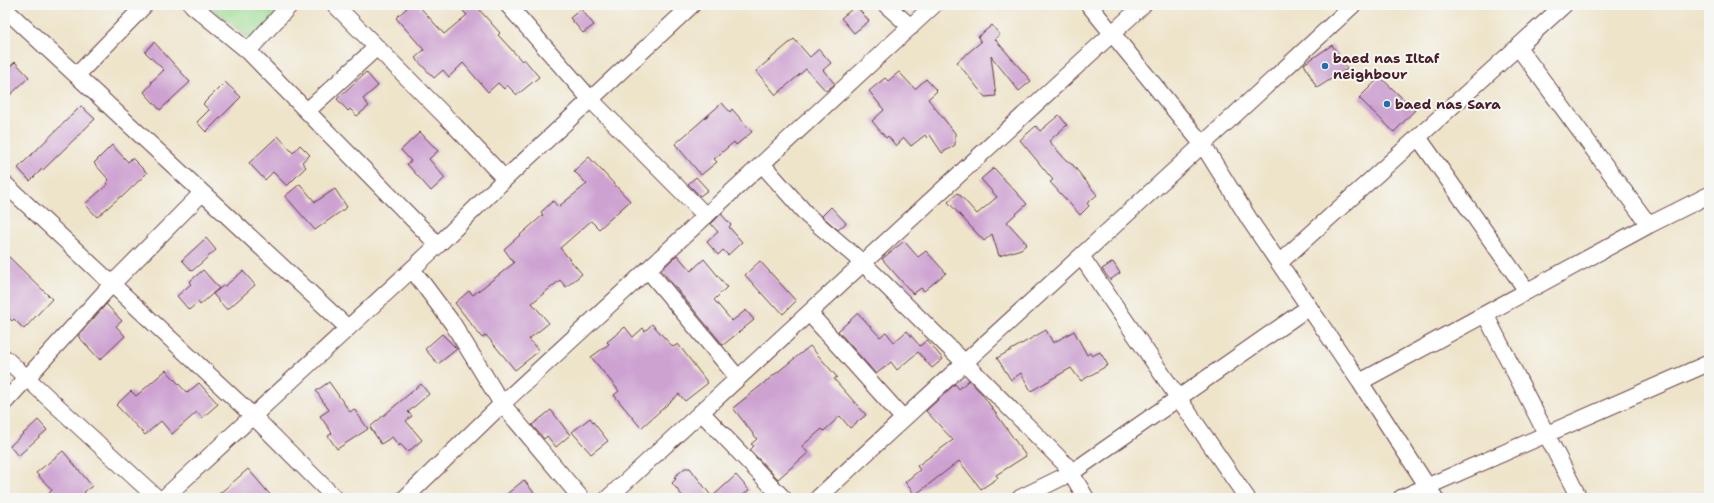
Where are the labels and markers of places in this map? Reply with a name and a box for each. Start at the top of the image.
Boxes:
place label: baed nas Iltaf neighbour [1333,49,1440,83]
marker: baed nas Iltaf neighbour [1320,61,1330,71]
place label: baed nas Sara [1395,95,1501,113]
marker: baed nas Sara [1382,99,1392,109]

